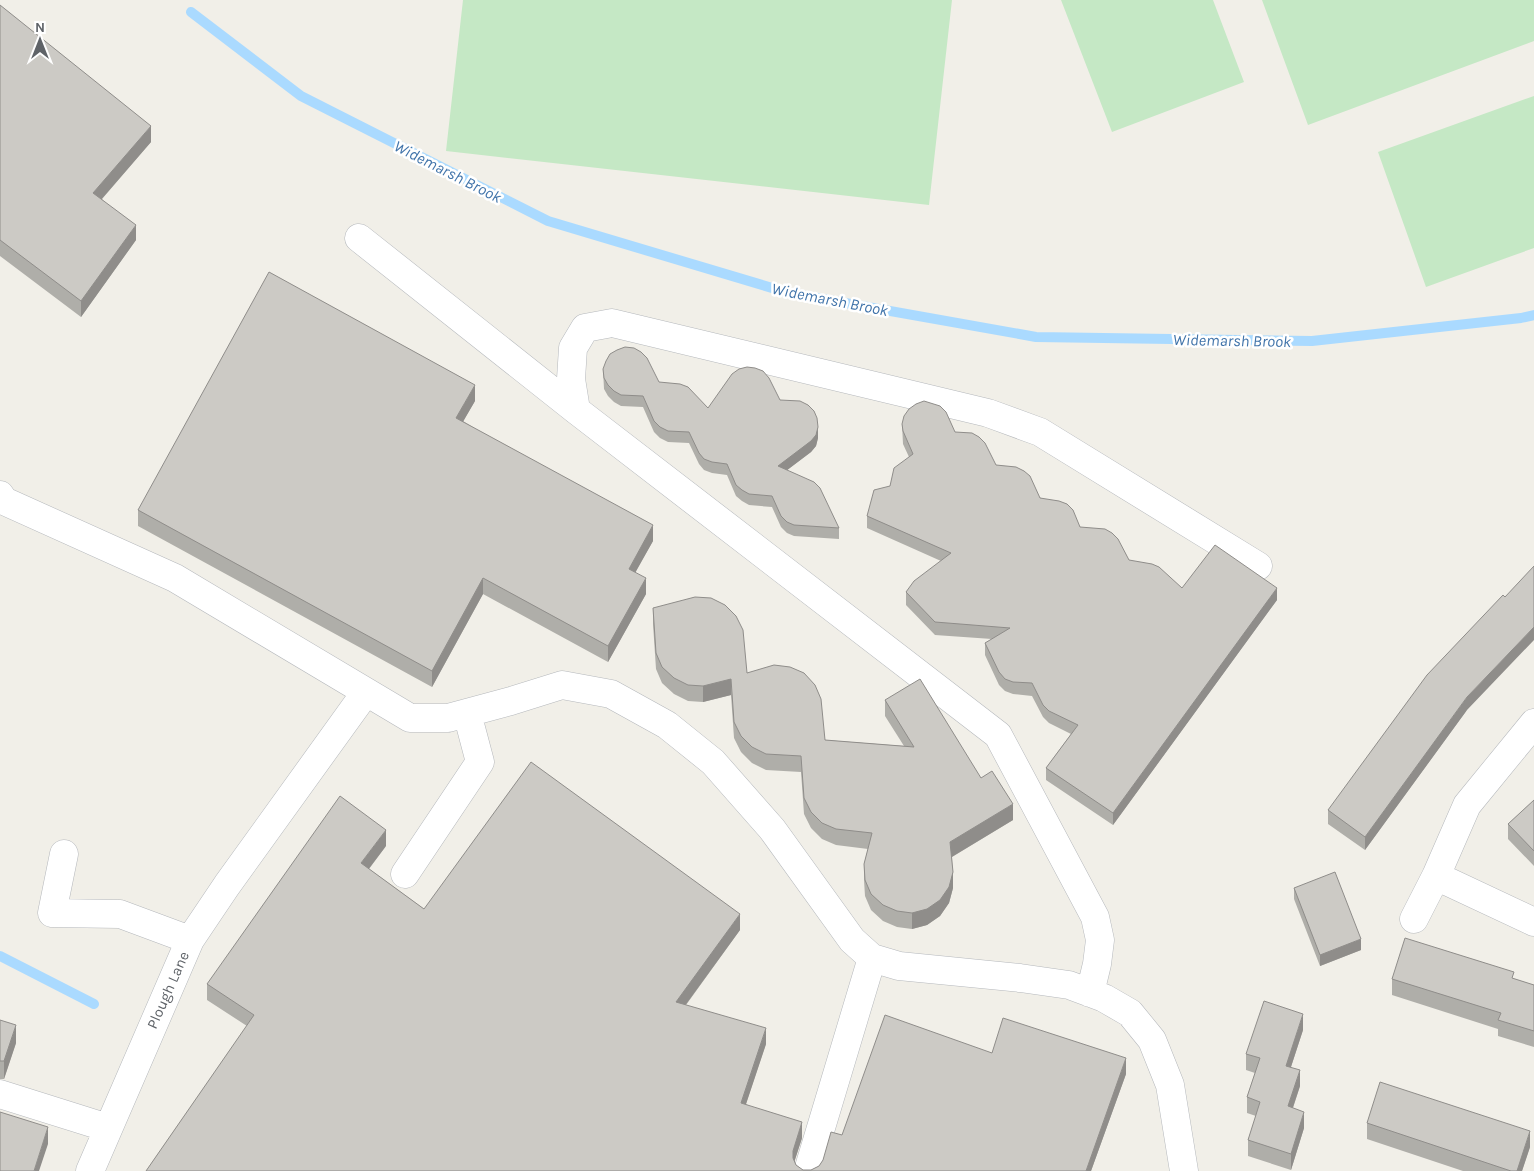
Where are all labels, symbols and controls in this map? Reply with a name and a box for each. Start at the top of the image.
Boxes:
north arrow [15,15,65,65]
text: N [35,19,45,36]
water label: Widemarsh Brook [391,136,505,207]
water label: Widemarsh Brook [770,279,891,320]
water label: Widemarsh Brook [1173,330,1292,351]
street label: Plough Lane [143,948,193,1032]

